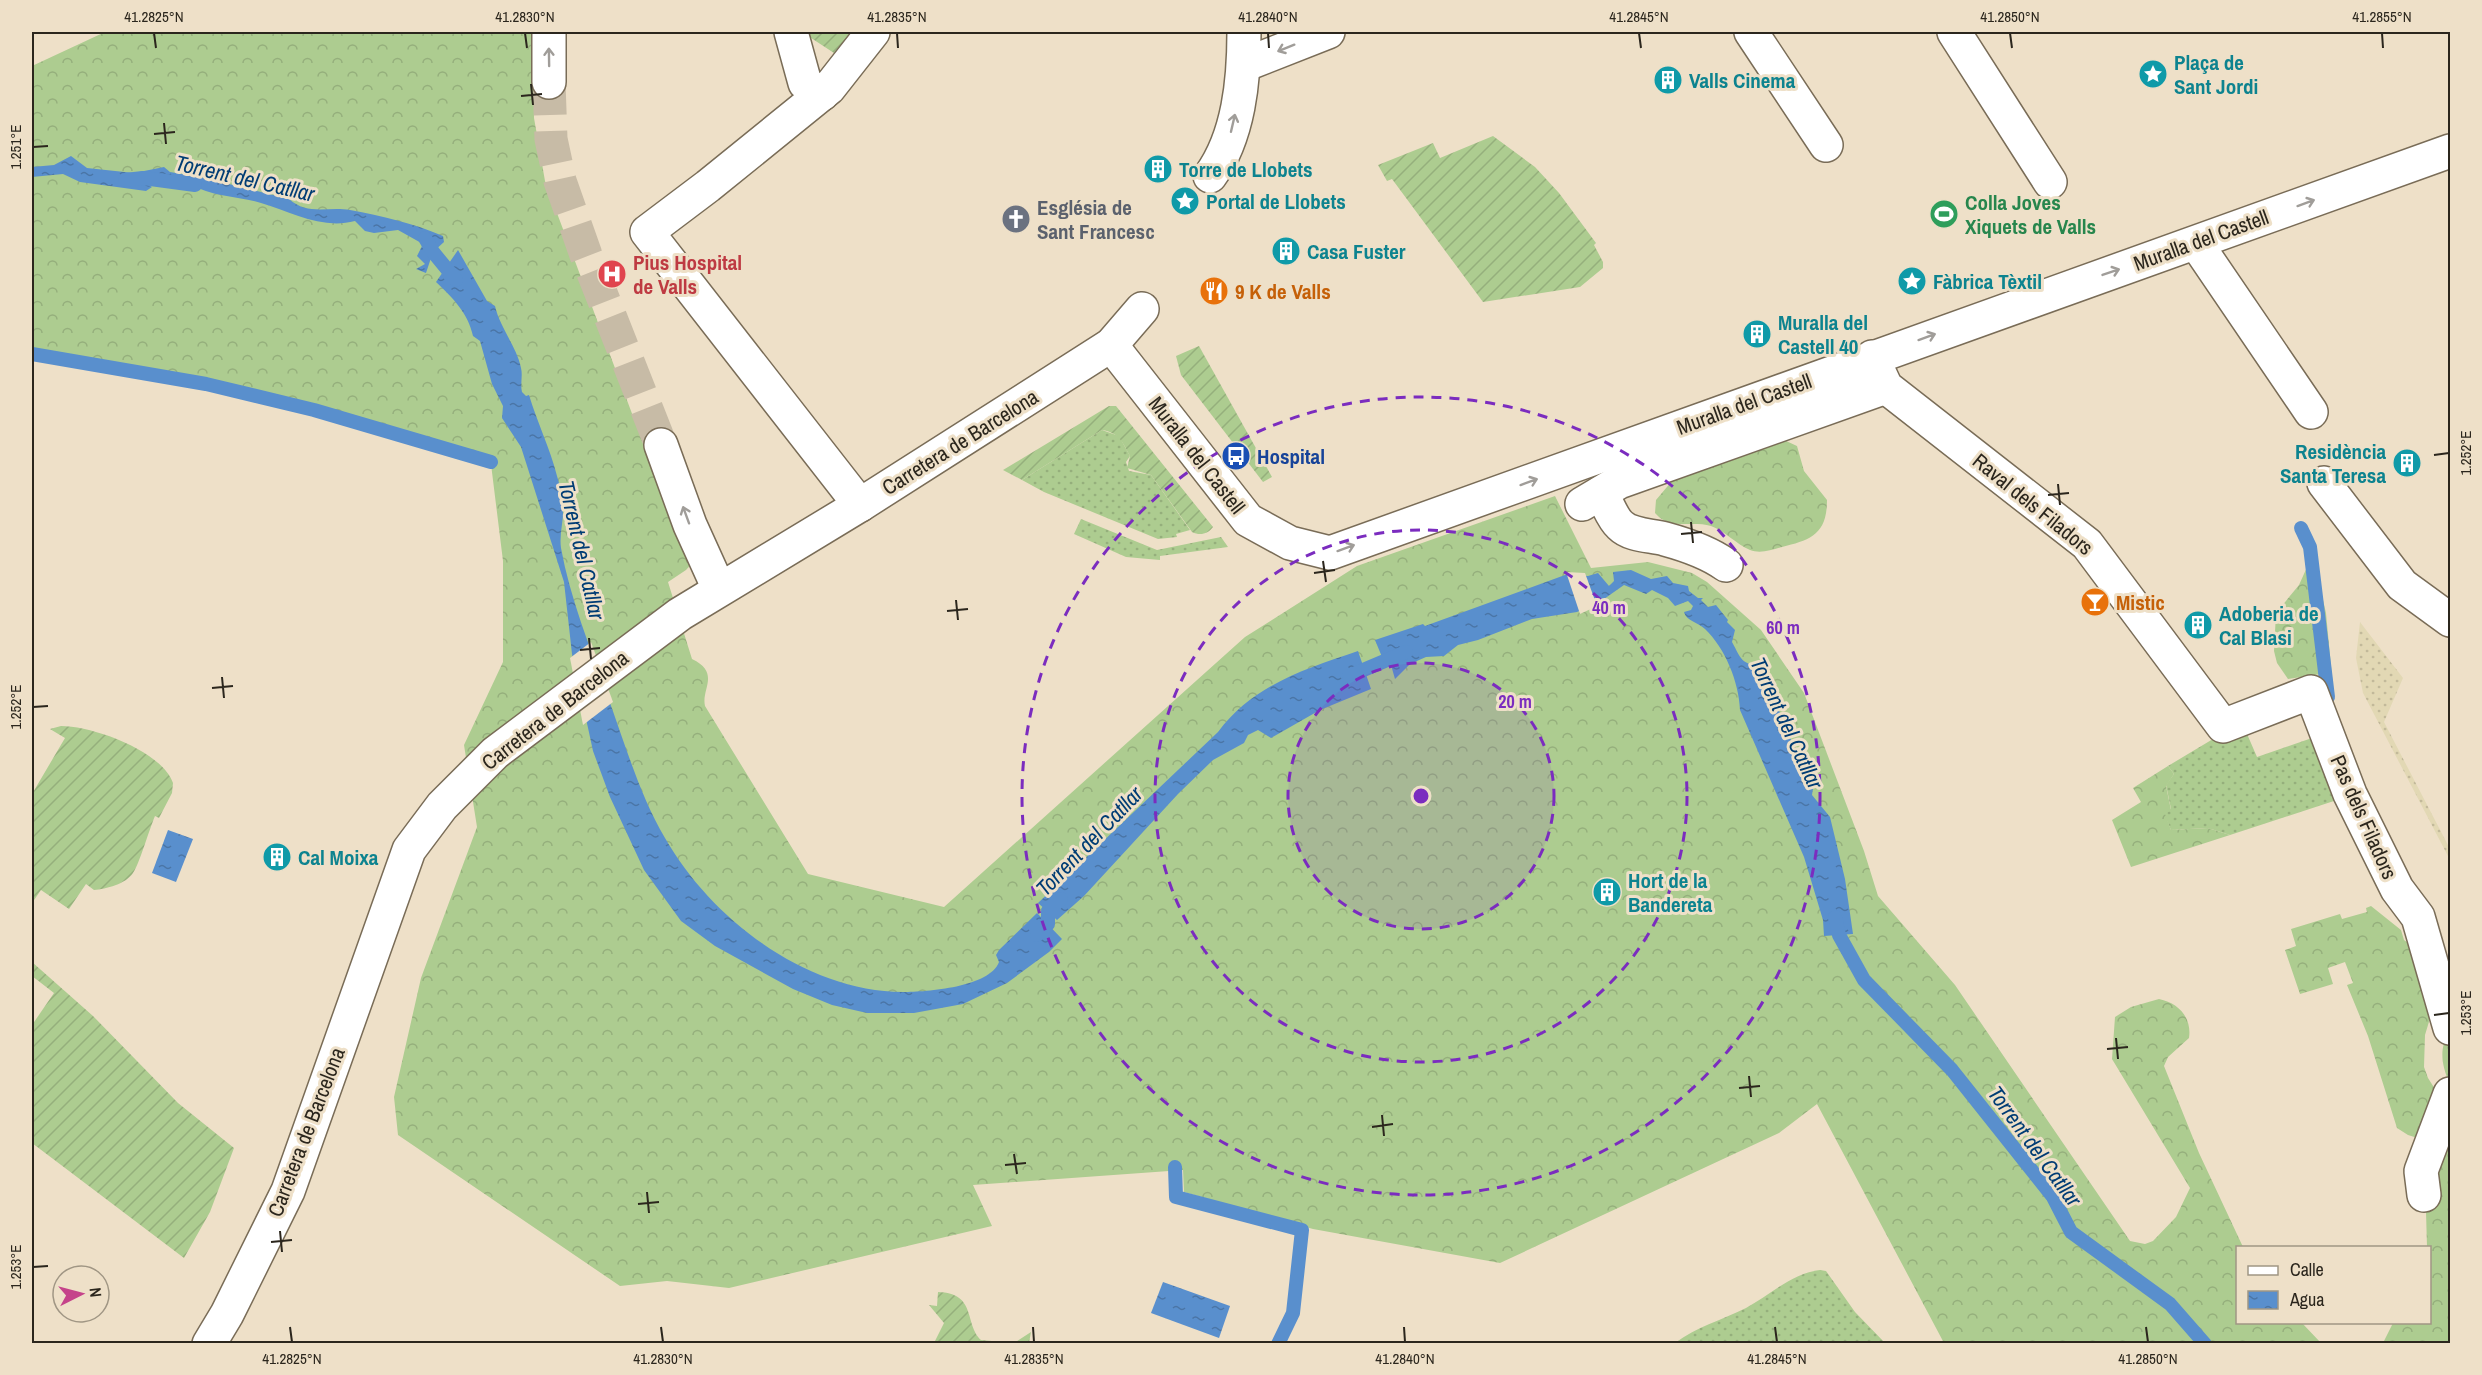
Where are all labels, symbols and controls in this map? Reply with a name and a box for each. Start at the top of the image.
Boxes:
text: 41.2825°N [124,6,184,27]
text: 41.2830°N [495,6,555,27]
text: 41.2835°N [867,6,927,27]
text: 41.2840°N [1238,6,1298,27]
text: 41.2845°N [1609,6,1669,27]
text: 41.2850°N [1980,6,2040,27]
text: 41.2855°N [2352,6,2412,27]
one-way arrow [1277,43,1296,54]
one-way arrow [543,47,555,67]
place label: Plaça de Sant Jordi [2174,48,2258,101]
place icon: Plaça de Sant Jordi [2137,58,2169,90]
building icon: Valls Cinema [1652,64,1684,96]
place label: Valls Cinema [1689,66,1796,95]
one-way arrow [1227,114,1239,133]
text: 1.251°E [5,125,26,170]
water label: Torrent del Catllar [172,147,318,209]
building icon: Torre de Llobets [1142,153,1174,185]
place label: Torre de Llobets [1179,155,1313,184]
place icon: Portal de Llobets [1169,185,1201,217]
place label: Portal de Llobets [1206,187,1346,216]
place label: Colla Joves Xiquets de Valls [1965,188,2096,241]
place label: Església de Sant Francesc [1037,193,1155,246]
one-way arrow [2296,196,2315,207]
sports icon: Colla Joves Xiquets de Valls [1928,198,1960,230]
street label: Muralla del Castell [2129,202,2273,278]
church icon: Església de Sant Francesc [1000,203,1032,235]
building icon: Casa Fuster [1270,235,1302,267]
place label: Casa Fuster [1307,237,1406,266]
place label: Pius Hospital de Valls [633,248,742,301]
hospital icon: Pius Hospital de Valls [596,258,628,290]
place icon: Fàbrica Tèxtil [1896,265,1928,297]
one-way arrow [2101,266,2120,277]
place label: Fàbrica Tèxtil [1933,267,2042,296]
restaurant icon: 9 K de Valls [1198,275,1230,307]
place label: 9 K de Valls [1235,277,1331,306]
place label: Muralla del Castell 40 [1778,308,1868,361]
building icon: Muralla del Castell 40 [1741,318,1773,350]
one-way arrow [1917,331,1936,342]
street label: Muralla del Castell [1672,366,1816,442]
street label: Carretera de Barcelona [876,382,1044,502]
street label: Muralla del Castell [1142,390,1252,520]
text: 1.252°E [2455,431,2476,476]
place label: Residència Santa Teresa [2280,437,2386,490]
bus stop icon: Hospital [1220,440,1252,472]
place label: Hospital [1257,442,1325,471]
street label: Raval dels Filadors [1967,446,2099,562]
building icon: Residència Santa Teresa [2391,447,2423,479]
one-way arrow [1519,475,1538,486]
water label: Torrent del Catllar [551,477,613,623]
one-way arrow [680,506,691,525]
one-way arrow [1336,541,1355,552]
bar icon: Mistic [2079,586,2111,618]
place label: Mistic [2116,588,2165,617]
text: 40 m [1592,595,1626,620]
place label: Adoberia de Cal Blasi [2219,599,2319,652]
building icon: Adoberia de Cal Blasi [2182,609,2214,641]
text: 60 m [1766,615,1800,640]
street label: Carretera de Barcelona [476,643,635,777]
water label: Torrent del Catllar [1743,652,1831,795]
text: 1.252°E [5,685,26,730]
text: 20 m [1498,689,1532,714]
street label: Pas dels Filadors [2324,750,2404,884]
water label: Torrent del Catllar [1029,779,1150,902]
centre of rings [1411,786,1431,806]
building icon: Cal Moixa [261,841,293,873]
place label: Cal Moixa [298,843,379,872]
place label: Hort de la Bandereta [1628,866,1713,919]
building icon: Hort de la Bandereta [1591,876,1623,908]
text: 1.253°E [2455,991,2476,1036]
street label: Carretera de Barcelona [260,1043,352,1221]
water label: Torrent del Catllar [1981,1080,2089,1213]
text: 1.253°E [5,1245,26,1290]
legend [2236,1246,2431,1324]
text: Calle [2290,1257,2324,1282]
north arrow [51,1264,111,1324]
text: N [84,1287,107,1298]
text: Agua [2289,1287,2324,1312]
text: 41.2825°N [262,1348,322,1369]
text: 41.2830°N [633,1348,693,1369]
text: 41.2835°N [1004,1348,1064,1369]
text: 41.2840°N [1375,1348,1435,1369]
text: 41.2845°N [1747,1348,1807,1369]
text: 41.2850°N [2118,1348,2178,1369]

